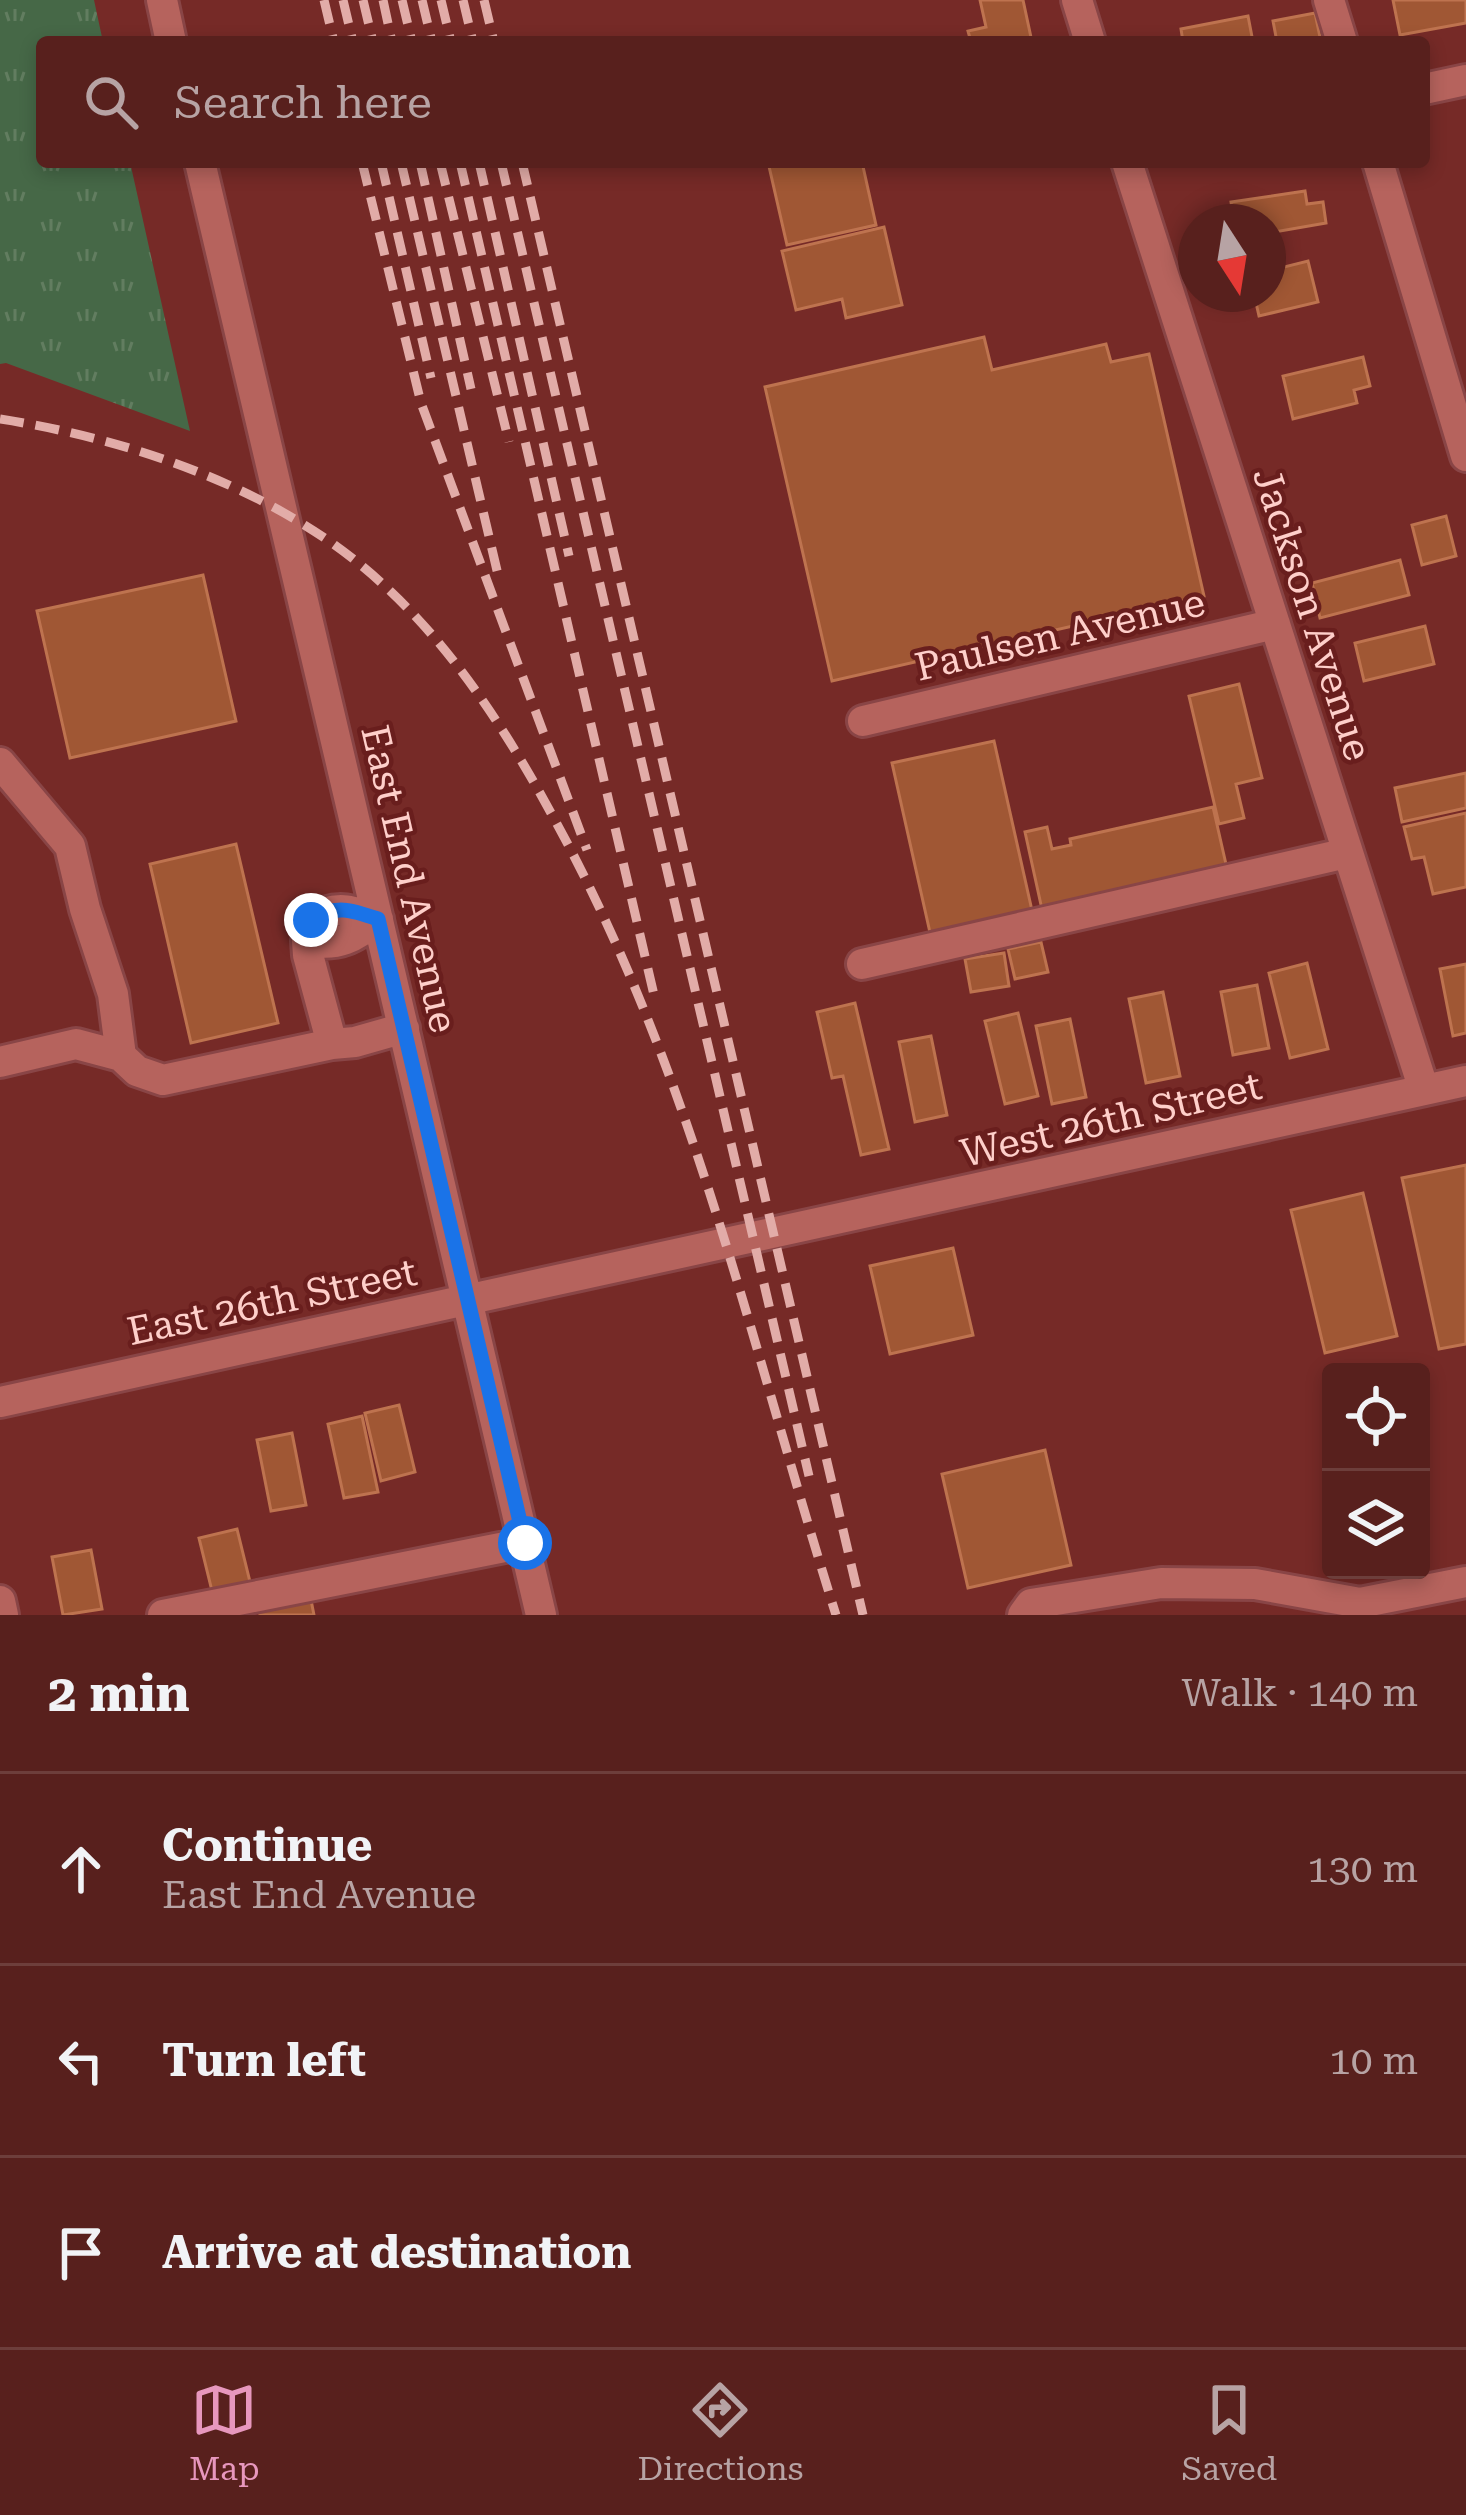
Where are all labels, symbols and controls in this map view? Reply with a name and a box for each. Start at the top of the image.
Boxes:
search box [36,36,1430,168]
icon: search [78,69,144,135]
text: Search here [174,76,432,129]
north arrow [1178,204,1286,312]
street label: Jackson Avenue [1243,462,1381,766]
street label: Paulsen Avenue [911,579,1209,691]
street label: East End Avenue [351,721,467,1037]
route end [284,893,338,947]
street label: West 26th Street [956,1063,1266,1177]
street label: East 26th Street [123,1249,421,1355]
map controls [1322,1363,1430,1579]
button: locate [1322,1363,1430,1471]
button: layers [1322,1471,1430,1579]
route start [498,1516,552,1570]
text: 2 min [48,1664,190,1723]
text: Walk · 140 m [1182,1670,1418,1716]
text: Continue [162,1819,373,1872]
icon: ahead [48,1836,114,1902]
text: 130 m [1307,1846,1418,1892]
text: East End Avenue [162,1872,476,1918]
icon: left [48,2028,114,2094]
text: Turn left [162,2034,366,2087]
text: 10 m [1329,2038,1418,2084]
icon: arrive [48,2220,114,2286]
text: Arrive at destination [162,2226,631,2279]
tab: Map [189,2377,260,2488]
tab: Directions [637,2377,803,2488]
tab: Saved [1181,2377,1277,2488]

